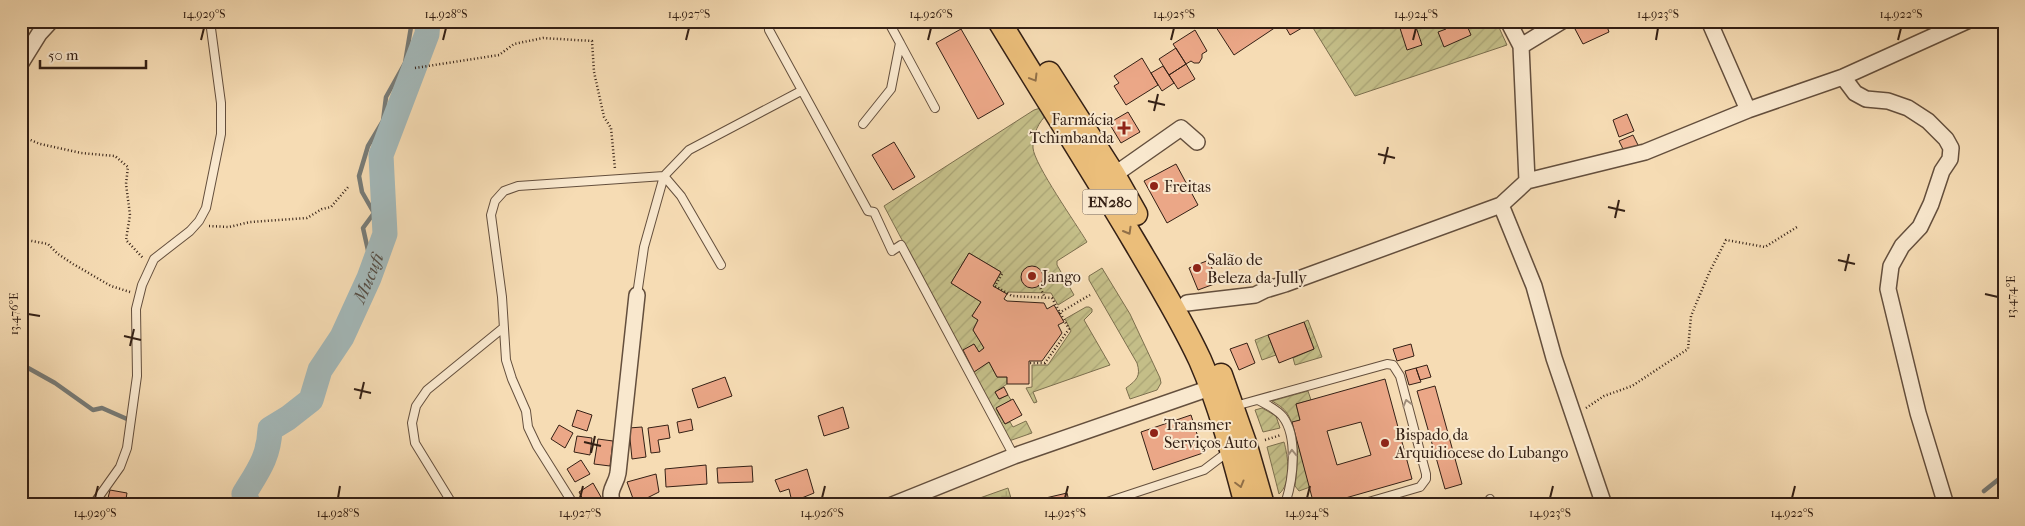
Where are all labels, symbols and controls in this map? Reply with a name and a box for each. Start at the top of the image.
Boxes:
text: 14.929°S [182,7,226,21]
text: 14.928°S [425,7,467,21]
text: 14.927°S [668,7,710,21]
text: 14.926°S [909,7,953,21]
text: 14.925°S [1153,7,1195,21]
text: 14.924°S [1394,7,1438,21]
text: 14.923°S [1637,7,1679,21]
text: 14.922°S [1879,7,1923,21]
scale bar [40,38,146,70]
text: 50 m [48,46,79,64]
one-way arrow [1028,72,1037,81]
place label: Farmácia Tchimbanda [1029,110,1115,147]
marker: Farmácia Tchimbanda [1118,122,1130,134]
place label: Freitas [1164,177,1211,196]
marker: Freitas [1148,180,1160,192]
road number: EN280 [1082,190,1138,214]
one-way arrow [1121,226,1131,235]
water label: Mucufi [348,249,388,308]
place label: Salão de Beleza da Jully [1207,250,1307,287]
marker: Salão de Beleza da Jully [1191,262,1203,274]
place label: Jango [1040,267,1081,286]
marker: Jango [1026,270,1038,282]
text: 13.474°E [2004,276,2018,318]
text: 13.476°E [7,293,21,335]
one-way arrow [1402,398,1413,407]
place label: Transmer Serviços Auto [1164,415,1257,452]
place label: Bispado da Arquidiocese do Lubango [1394,425,1568,462]
marker: Transmer Serviços Auto [1148,427,1160,439]
marker: Bispado da Arquidiocese do Lubango [1379,437,1391,449]
one-way arrow [1287,449,1297,456]
one-way arrow [1235,480,1245,488]
text: 14.929°S [73,506,117,520]
text: 14.928°S [317,506,359,520]
text: 14.927°S [559,506,601,520]
text: 14.926°S [800,506,844,520]
text: 14.925°S [1044,506,1086,520]
text: 14.924°S [1285,506,1329,520]
text: 14.923°S [1529,506,1571,520]
text: 14.922°S [1770,506,1814,520]

